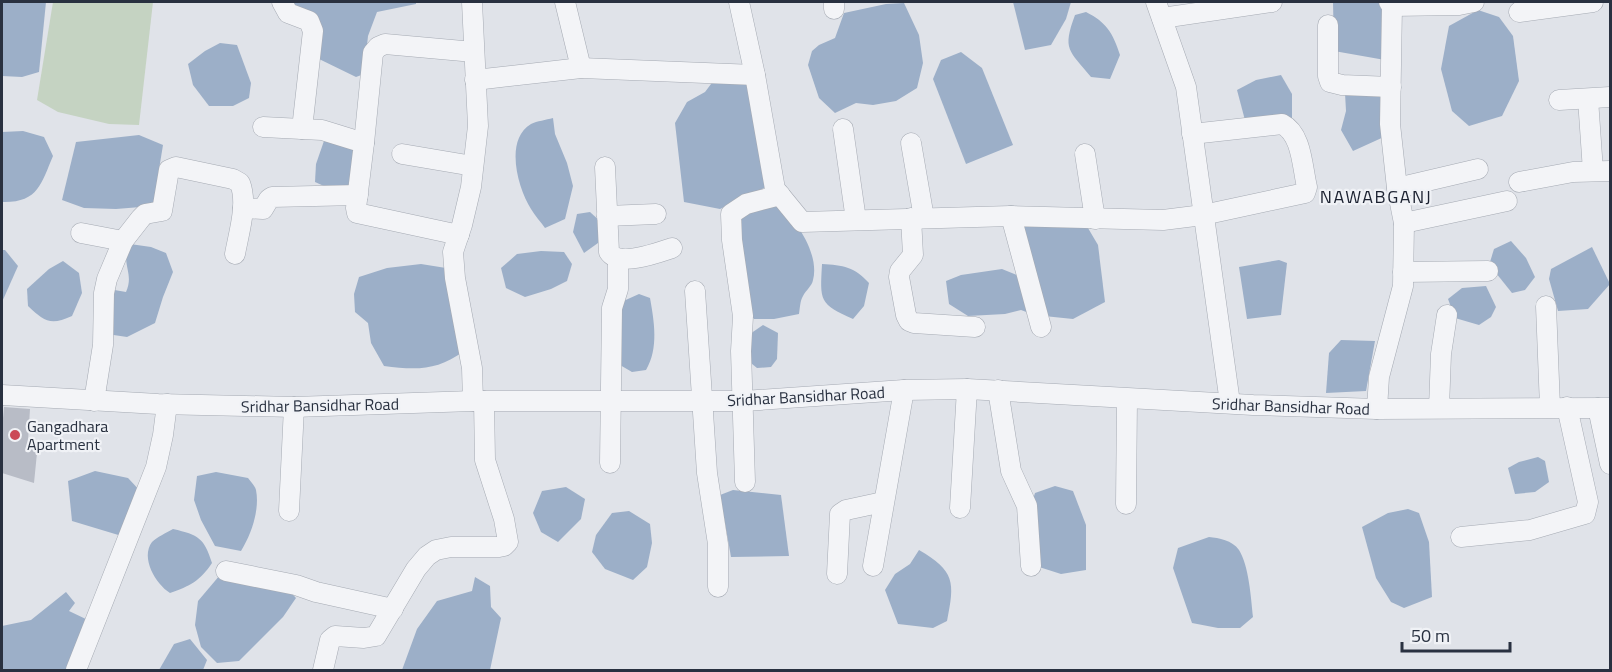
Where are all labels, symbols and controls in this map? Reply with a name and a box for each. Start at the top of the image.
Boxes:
district label: NAWABGANJ [1320,183,1432,210]
street label: Sridhar Bansidhar Road [726,380,886,412]
street label: Sridhar Bansidhar Road [1212,391,1370,421]
street label: Sridhar Bansidhar Road [241,392,399,418]
place label: Gangadhara Apartment [27,414,108,456]
marker: Gangadhara Apartment [8,428,22,442]
scale bar [1402,615,1510,653]
text: 50 m [1411,622,1450,649]

